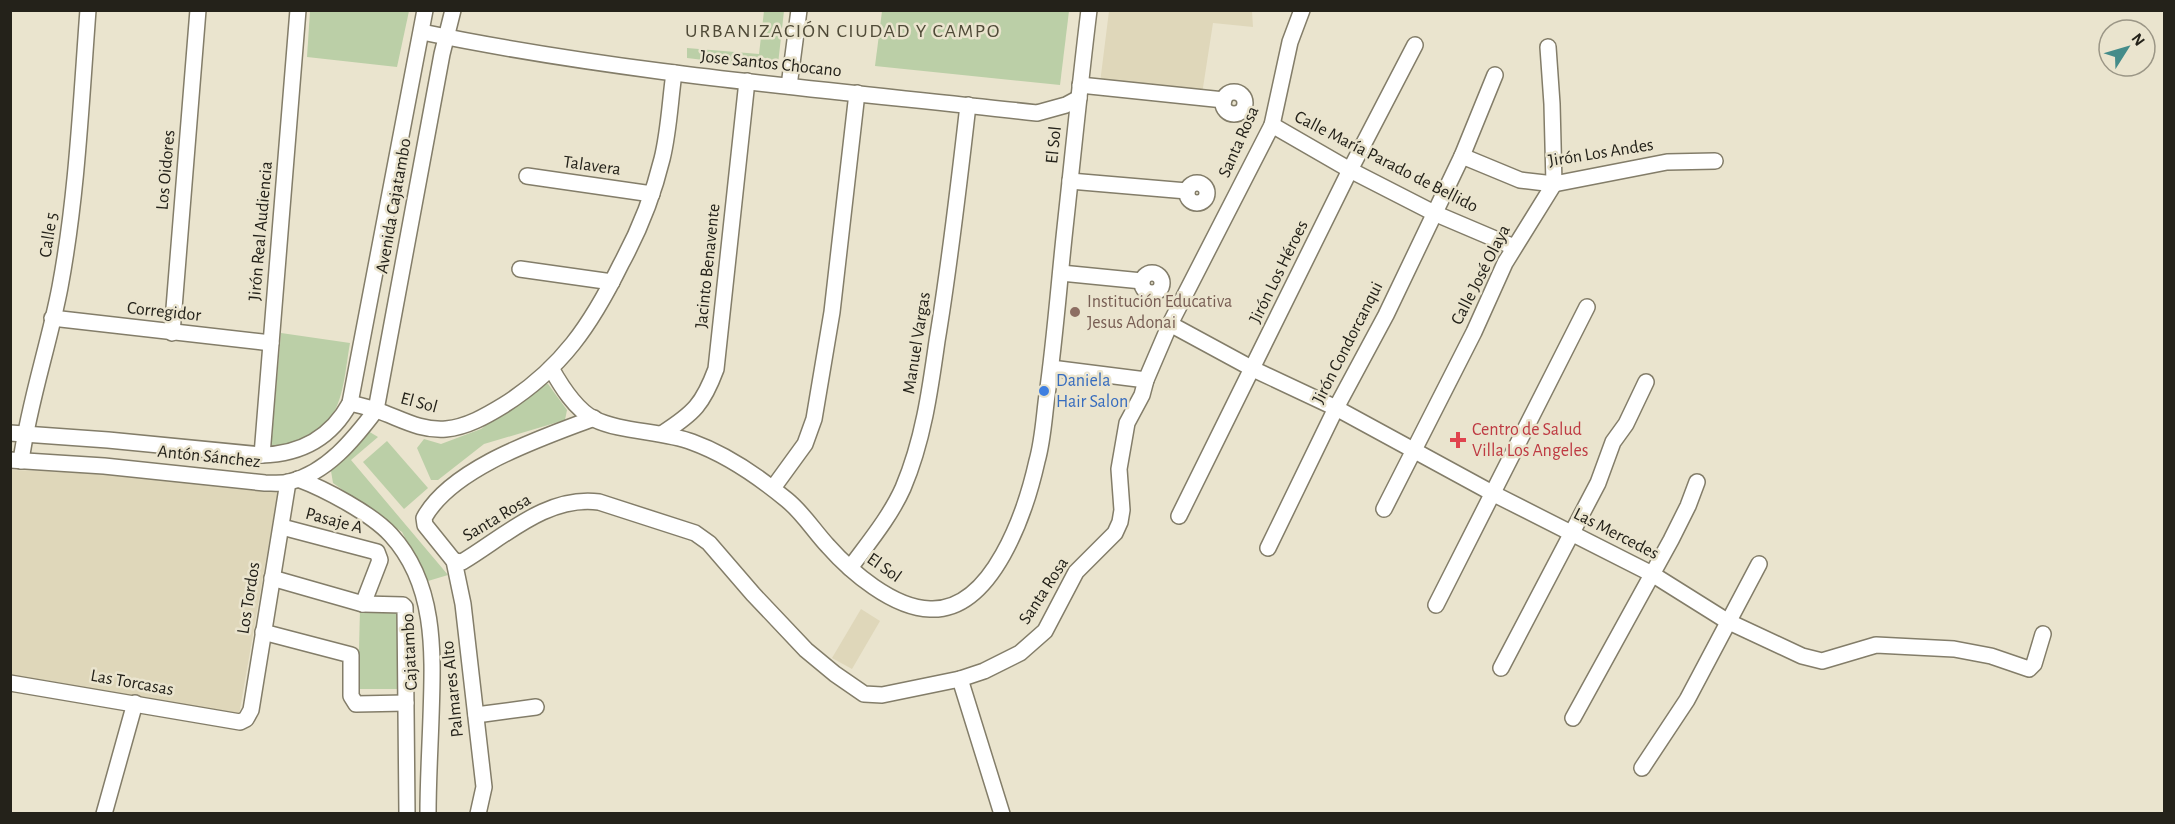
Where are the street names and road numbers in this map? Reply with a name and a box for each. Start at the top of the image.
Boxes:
street label: Jose Santos Chocano [699,48,843,80]
street label: Santa Rosa [1215,104,1263,180]
street label: Calle María Parado de Bellido [1291,108,1481,216]
street label: El Sol [1043,125,1065,165]
street label: Los Oidores [154,129,178,211]
street label: Jirón Los Andes [1547,136,1655,170]
street label: Avenida Cajatambo [373,137,415,275]
street label: Talavera [562,153,622,179]
street label: Jirón Real Audiencia [246,160,276,302]
street label: Jacinto Benavente [693,203,723,329]
street label: Calle 5 [37,211,61,259]
street label: Jirón Los Héroes [1246,218,1312,326]
street label: Calle José Olaya [1448,222,1514,328]
street label: Jirón Condorcanqui [1310,279,1386,407]
street label: Manuel Vargas [900,291,934,395]
street label: Corregidor [126,299,202,325]
street label: El Sol [399,389,439,417]
street label: Antón Sánchez [157,443,261,471]
street label: Santa Rosa [460,491,534,545]
street label: Pasaje A [303,505,365,537]
street label: Las Mercedes [1571,505,1661,563]
street label: El Sol [863,550,905,586]
street label: Santa Rosa [1016,554,1072,628]
street label: Los Tordos [234,561,264,635]
street label: Cajatambo [399,613,421,691]
street label: Palmares Alto [439,640,467,738]
street label: Las Torcasas [89,667,175,699]

